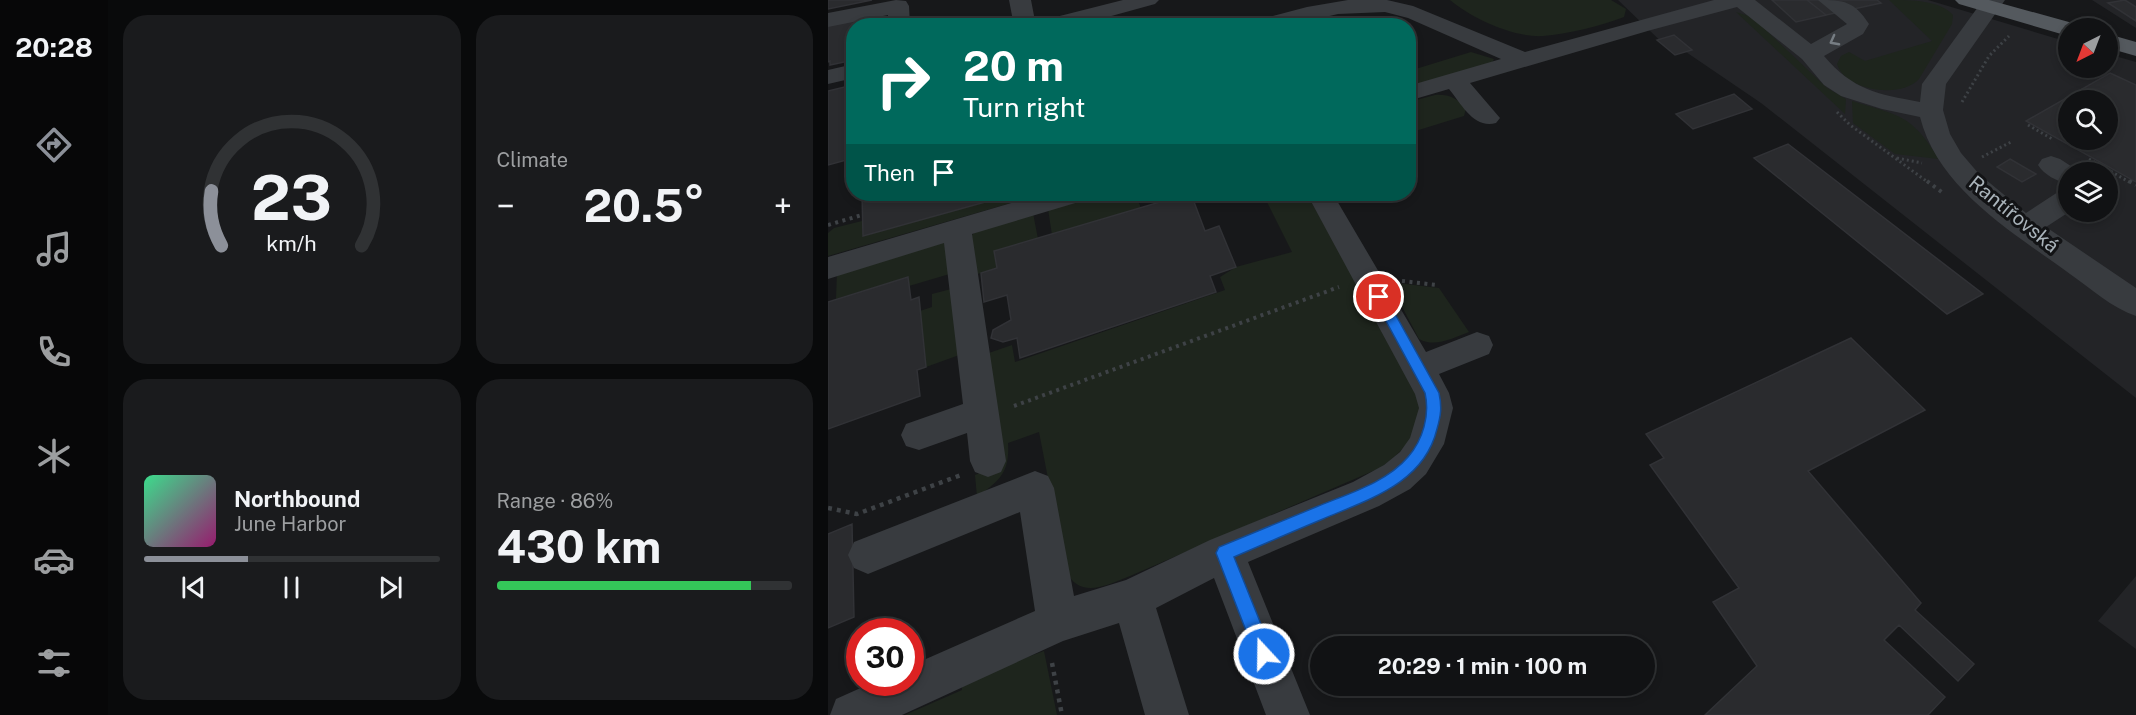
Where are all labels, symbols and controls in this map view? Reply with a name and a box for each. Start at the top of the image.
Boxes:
north arrow [2058,18,2118,78]
map controls [2058,18,2118,222]
text: 20:28 [15,31,93,63]
one-way arrow [1829,34,1840,45]
text: 20 m [963,41,1064,90]
icon: right [864,42,942,120]
button: search [2058,90,2118,150]
text: Turn right [963,91,1086,123]
icon: directions [33,124,75,166]
text: Climate [497,148,568,172]
icon: arrive [927,156,960,189]
text: Then [864,160,915,186]
text: 23 [251,161,332,234]
button: layers [2058,162,2118,222]
street label: Rantířovská [1964,170,2064,258]
text: 20.5° [584,179,705,232]
text: − [497,187,515,225]
text: + [774,187,792,225]
icon: music [33,228,75,270]
text: km/h [267,232,317,257]
pin [1353,271,1404,322]
icon: arrive [1362,280,1395,313]
icon: phone [33,331,75,373]
icon: climate [33,435,75,477]
text: Northbound [234,486,360,512]
text: Range · 86% [497,489,613,513]
text: June Harbor [234,512,346,536]
text: 430 km [497,520,661,573]
icon: car [33,539,75,581]
icon: previous [177,571,210,604]
icon: pause [275,571,308,604]
icon: next [374,571,407,604]
speed limit sign: 30 [846,618,924,696]
position arrow [1232,622,1296,686]
icon: filters [33,642,75,684]
text: 20:29 · 1 min · 100 m [1378,653,1587,679]

